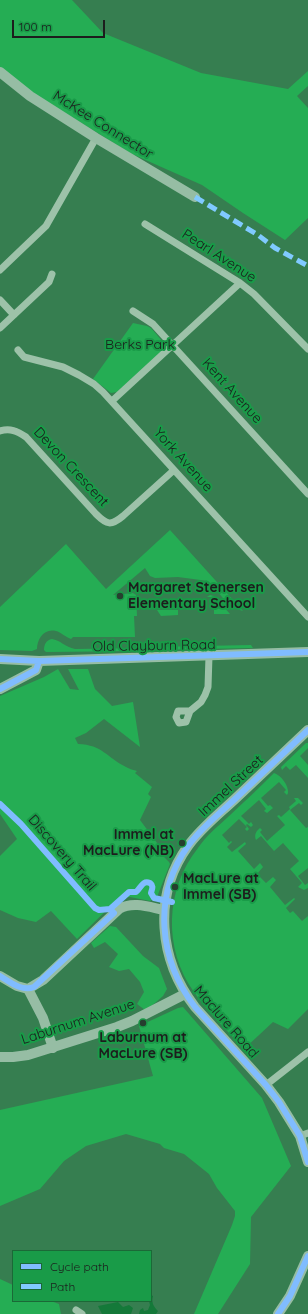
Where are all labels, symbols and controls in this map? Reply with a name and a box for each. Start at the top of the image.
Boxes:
scale bar [14,12,107,38]
text: 100 m [19,19,52,34]
street label: McKee Connector [50,87,156,163]
street label: Pearl Avenue [179,226,259,286]
park label: Berks Park [105,337,175,353]
street label: Kent Avenue [198,355,266,427]
street label: Devon Crescent [30,424,112,510]
street label: York Avenue [150,425,216,495]
place label: Margaret Stenersen Elementary School [128,580,264,612]
marker: Margaret Stenersen Elementary School [115,591,125,601]
street label: Old Clayburn Road [92,637,216,655]
street label: Immel Street [195,752,267,820]
street label: Discovery Trail [24,812,100,894]
place label: Immel at MacLure (NB) [83,827,174,860]
marker: Immel at MacLure (NB) [177,838,187,848]
place label: MacLure at Immel (SB) [183,871,259,904]
marker: MacLure at Immel (SB) [170,882,180,892]
street label: Maclure Road [190,983,262,1061]
street label: Laburnum Avenue [19,996,137,1048]
marker: Laburnum at MacLure (SB) [138,1018,148,1028]
place label: Laburnum at MacLure (SB) [98,1030,188,1062]
legend [12,1250,152,1302]
text: Cycle path [50,1259,109,1274]
text: Path [50,1279,75,1294]

